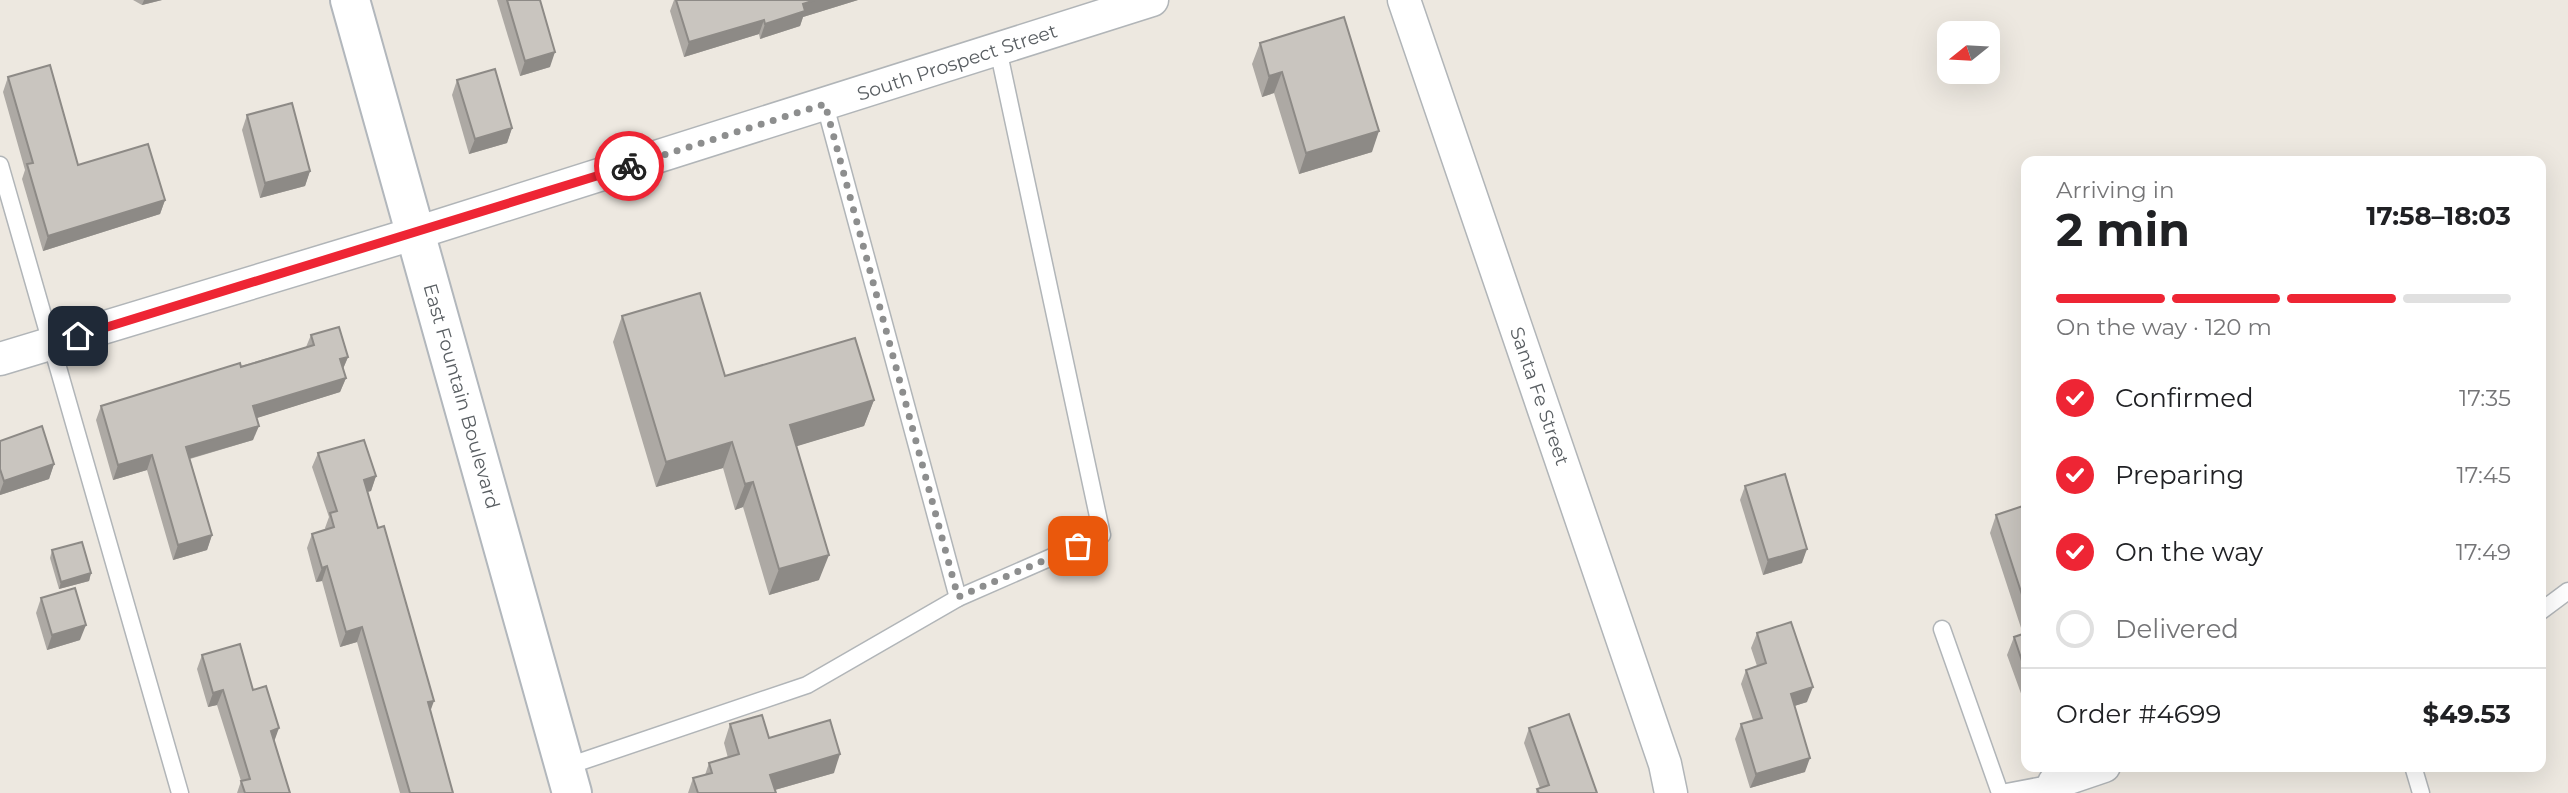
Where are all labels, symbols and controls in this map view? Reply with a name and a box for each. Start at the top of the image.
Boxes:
street label: South Prospect Street [854,19,1060,106]
north arrow [1937,21,2000,84]
map controls [1937,21,2000,84]
courier [594,131,664,201]
icon: bike [610,147,648,185]
text: Arriving in [2056,176,2175,204]
text: 17:58–18:03 [2366,200,2511,232]
text: 2 min [2056,201,2190,258]
street label: East Fountain Boulevard [418,281,505,511]
pin [48,306,108,366]
text: On the way · 120 m [2056,313,2272,341]
icon: home [59,317,97,355]
street label: Santa Fe Street [1505,324,1574,469]
icon: check [2056,379,2094,417]
text: Confirmed [2115,382,2254,414]
text: 17:35 [2459,384,2511,412]
icon: check [2056,456,2094,494]
text: Preparing [2115,459,2244,491]
text: 17:45 [2457,461,2511,489]
pin [1048,516,1108,576]
icon: bag [1059,527,1097,565]
icon: check [2056,533,2094,571]
text: On the way [2115,536,2263,568]
text: 17:49 [2456,538,2511,566]
text: Delivered [2115,613,2239,645]
text: Order #4699 [2056,698,2221,730]
text: $49.53 [2423,698,2511,730]

